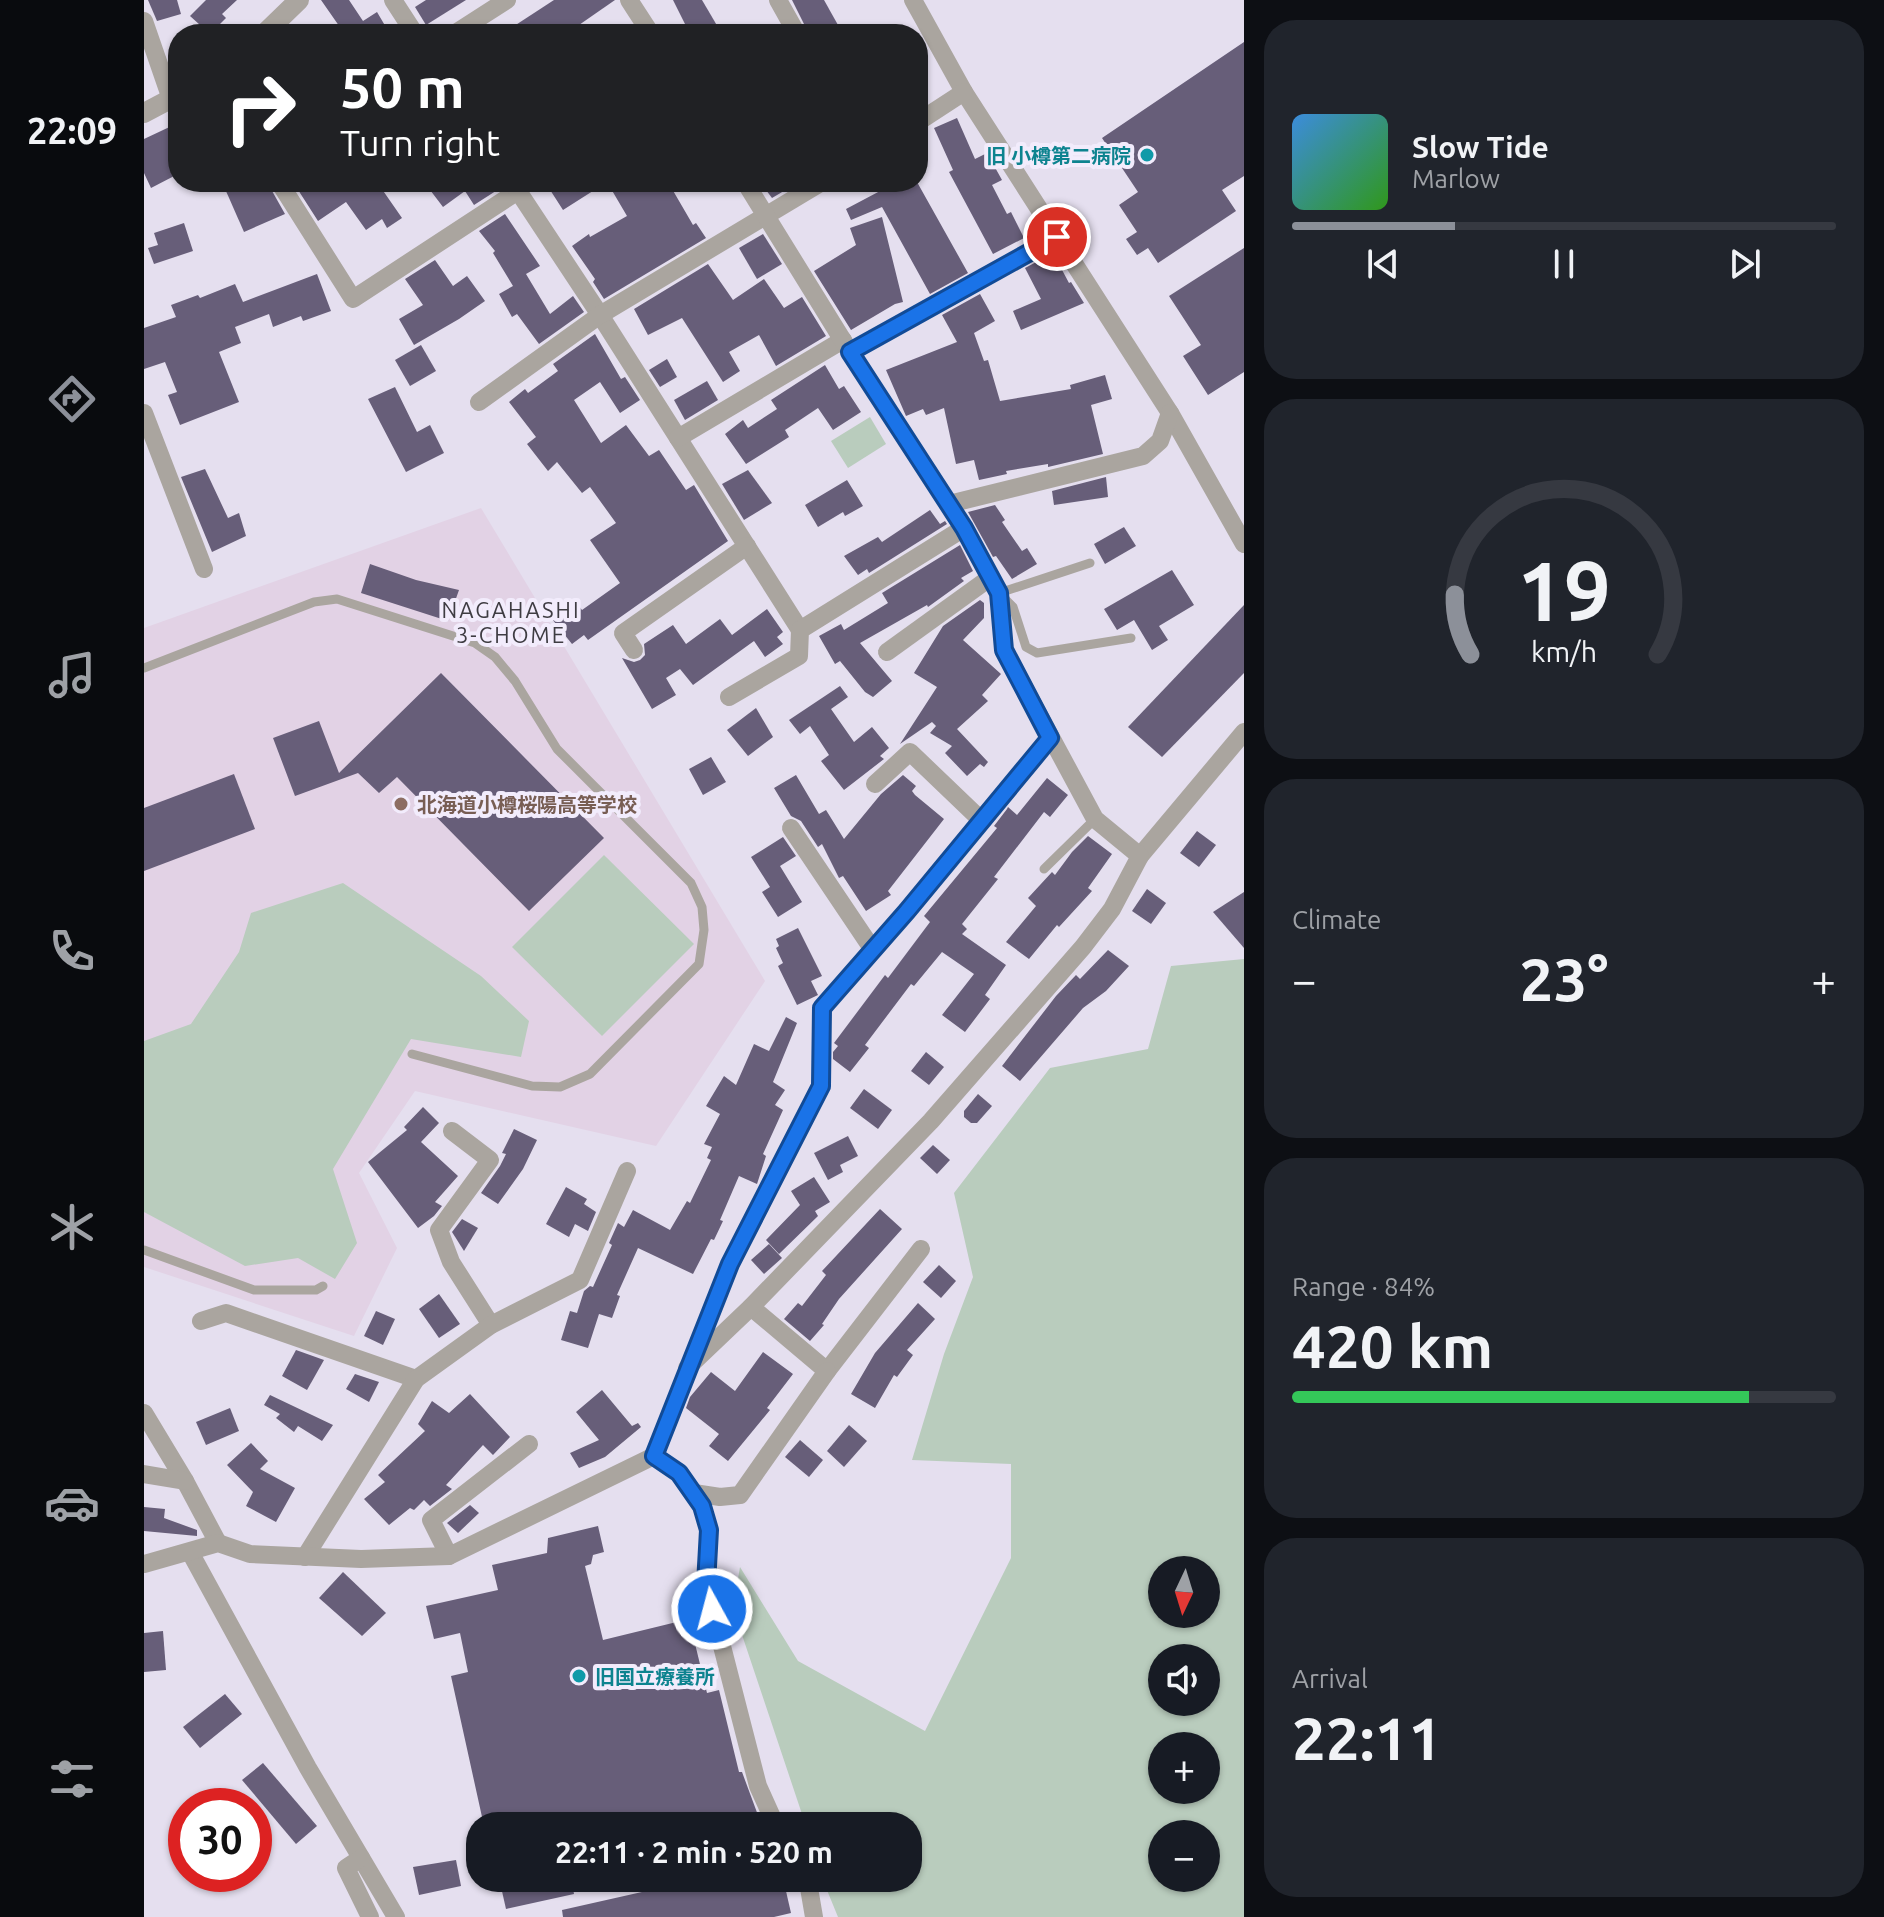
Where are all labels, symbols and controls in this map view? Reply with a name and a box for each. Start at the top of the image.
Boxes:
icon: right [208,56,312,160]
text: 50 m [340,56,465,119]
text: 22:09 [27,110,117,151]
text: Turn right [340,122,500,163]
text: Slow Tide [1412,130,1549,164]
place label: 旧 小樽第二病院 [986,144,1131,167]
marker: 旧 小樽第二病院 [1138,146,1156,164]
text: Marlow [1412,164,1500,193]
pin [1023,203,1091,271]
icon: arrive [1035,215,1079,259]
icon: previous [1361,242,1405,286]
icon: pause [1542,242,1586,286]
icon: next [1723,242,1767,286]
icon: directions [44,371,100,427]
text: 19 [1517,543,1611,637]
district label: NAGAHASHI 3-CHOME [441,597,581,647]
text: km/h [1531,635,1597,667]
icon: music [44,647,100,703]
place label: 北海道小樽桜陽高等学校 [417,793,637,816]
marker: 北海道小樽桜陽高等学校 [392,795,410,813]
text: Climate [1292,905,1381,934]
icon: phone [44,923,100,979]
text: 23° [1520,945,1608,1012]
text: − [1292,955,1317,1004]
text: + [1811,955,1836,1004]
icon: climate [44,1199,100,1255]
text: Range · 84% [1292,1272,1435,1301]
text: 420 km [1292,1312,1493,1379]
icon: car [44,1475,100,1531]
north arrow [1148,1556,1220,1628]
map controls [1148,1556,1220,1892]
position arrow [670,1567,754,1651]
button: sound [1148,1644,1220,1716]
text: Arrival [1292,1664,1368,1693]
place label: 旧国立療養所 [595,1665,715,1688]
marker: 旧国立療養所 [570,1667,588,1685]
text: 22:11 [1292,1704,1442,1771]
button: + [1148,1732,1220,1804]
icon: filters [44,1751,100,1807]
speed limit sign: 30 [168,1788,272,1892]
button: − [1148,1820,1220,1892]
text: 22:11 · 2 min · 520 m [555,1835,833,1869]

